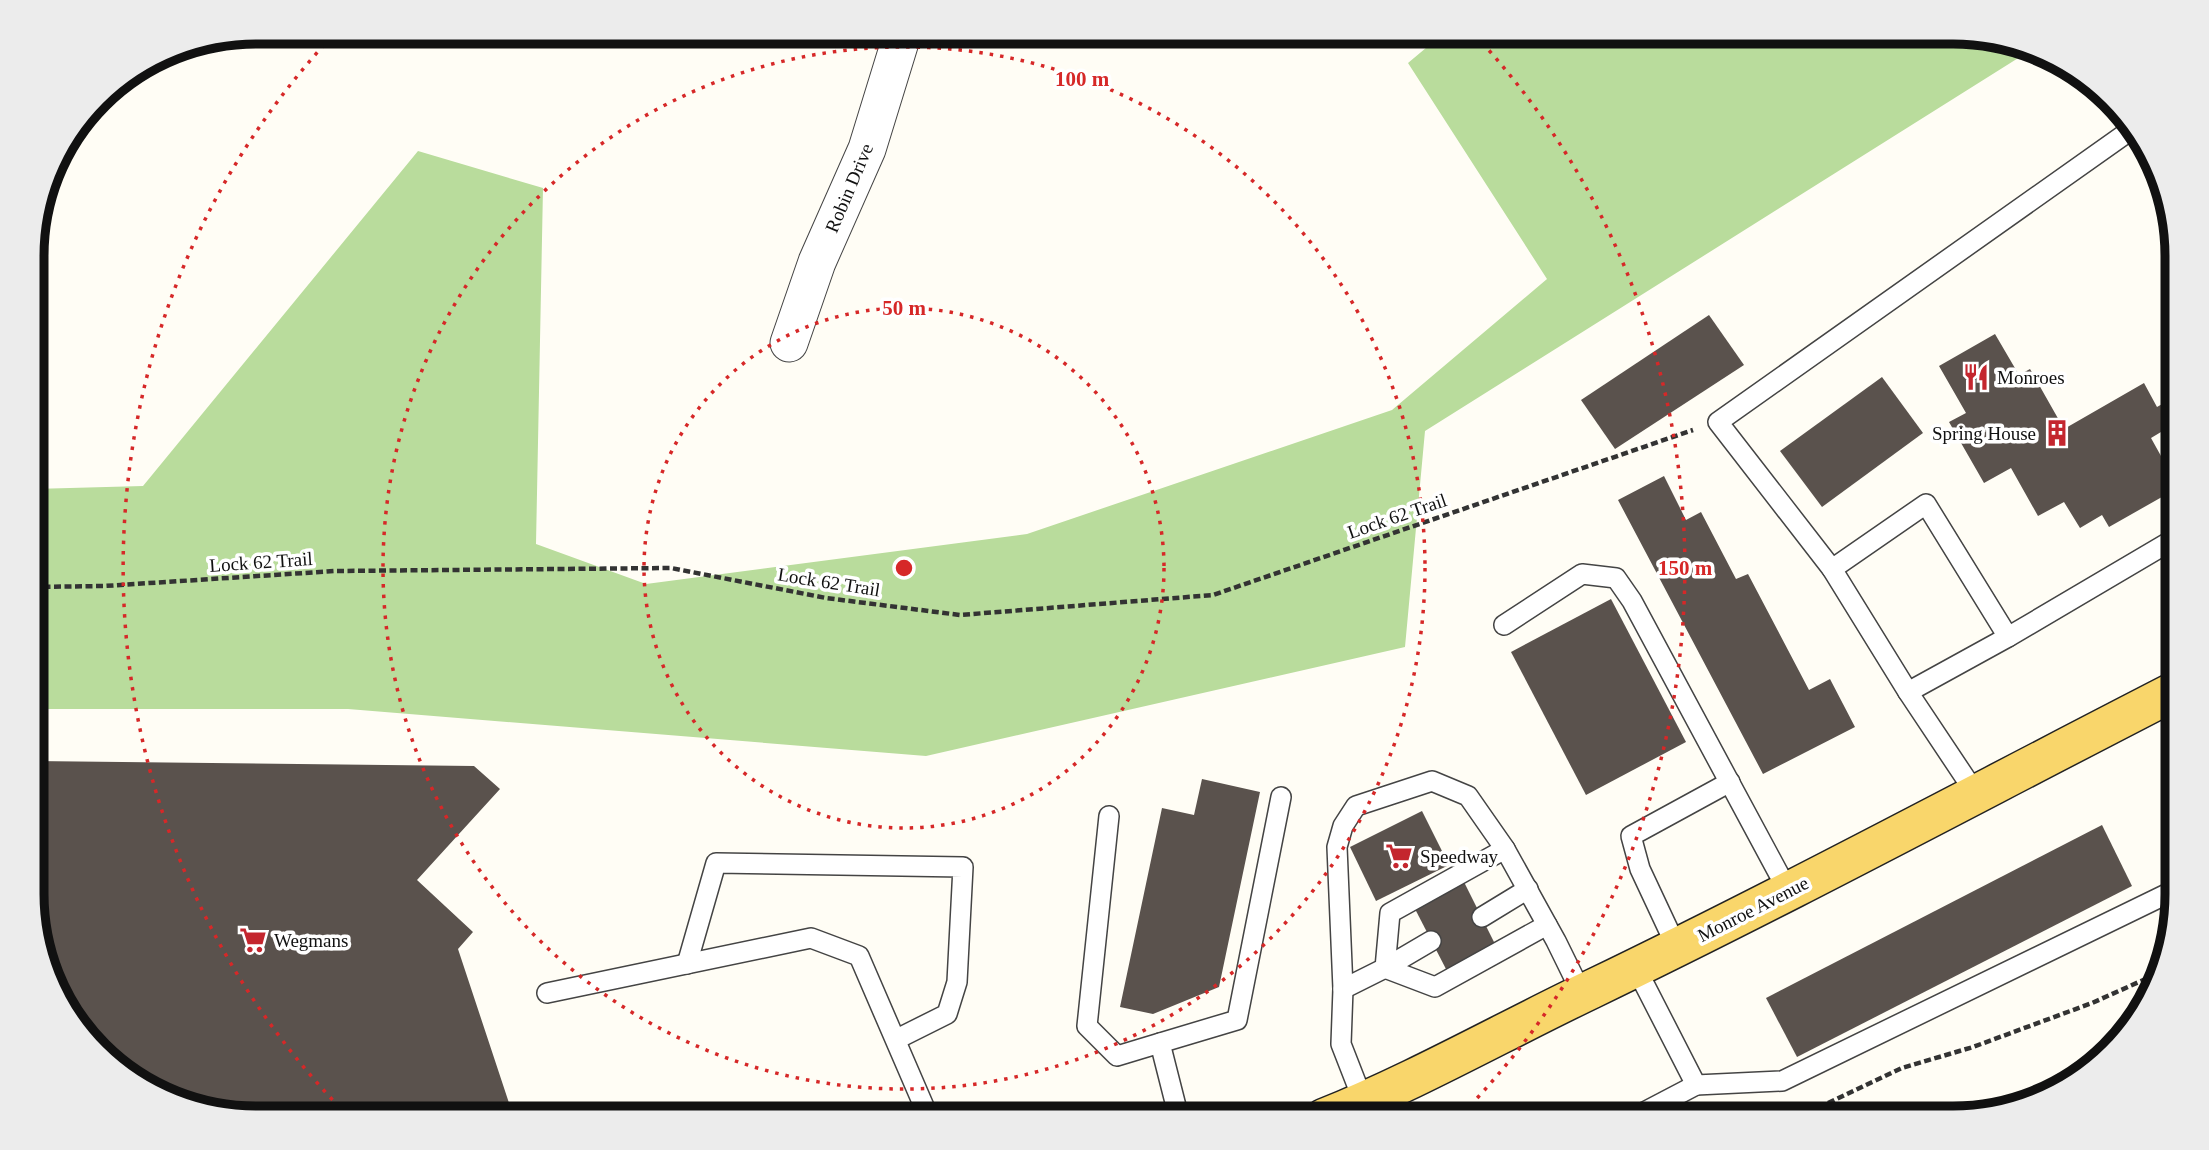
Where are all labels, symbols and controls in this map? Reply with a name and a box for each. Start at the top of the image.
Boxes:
text: 100 m [1055,67,1110,91]
street label: Robin Drive [821,140,877,236]
text: 50 m [882,296,926,320]
restaurant icon: Monroes [1961,362,1991,392]
place label: Monroes [1997,367,2065,388]
building icon: Spring House [2042,418,2072,448]
place label: Spring House [1932,423,2036,444]
street label: Lock 62 Trail [1345,489,1449,543]
street label: Lock 62 Trail [209,548,313,576]
centre of rings [892,556,916,580]
text: 150 m [1658,556,1713,580]
street label: Lock 62 Trail [776,564,882,600]
supermarket icon: Speedway [1384,841,1414,871]
place label: Speedway [1420,846,1499,867]
street label: Monroe Avenue [1694,872,1812,946]
supermarket icon: Wegmans [238,925,268,955]
place label: Wegmans [274,930,348,951]

